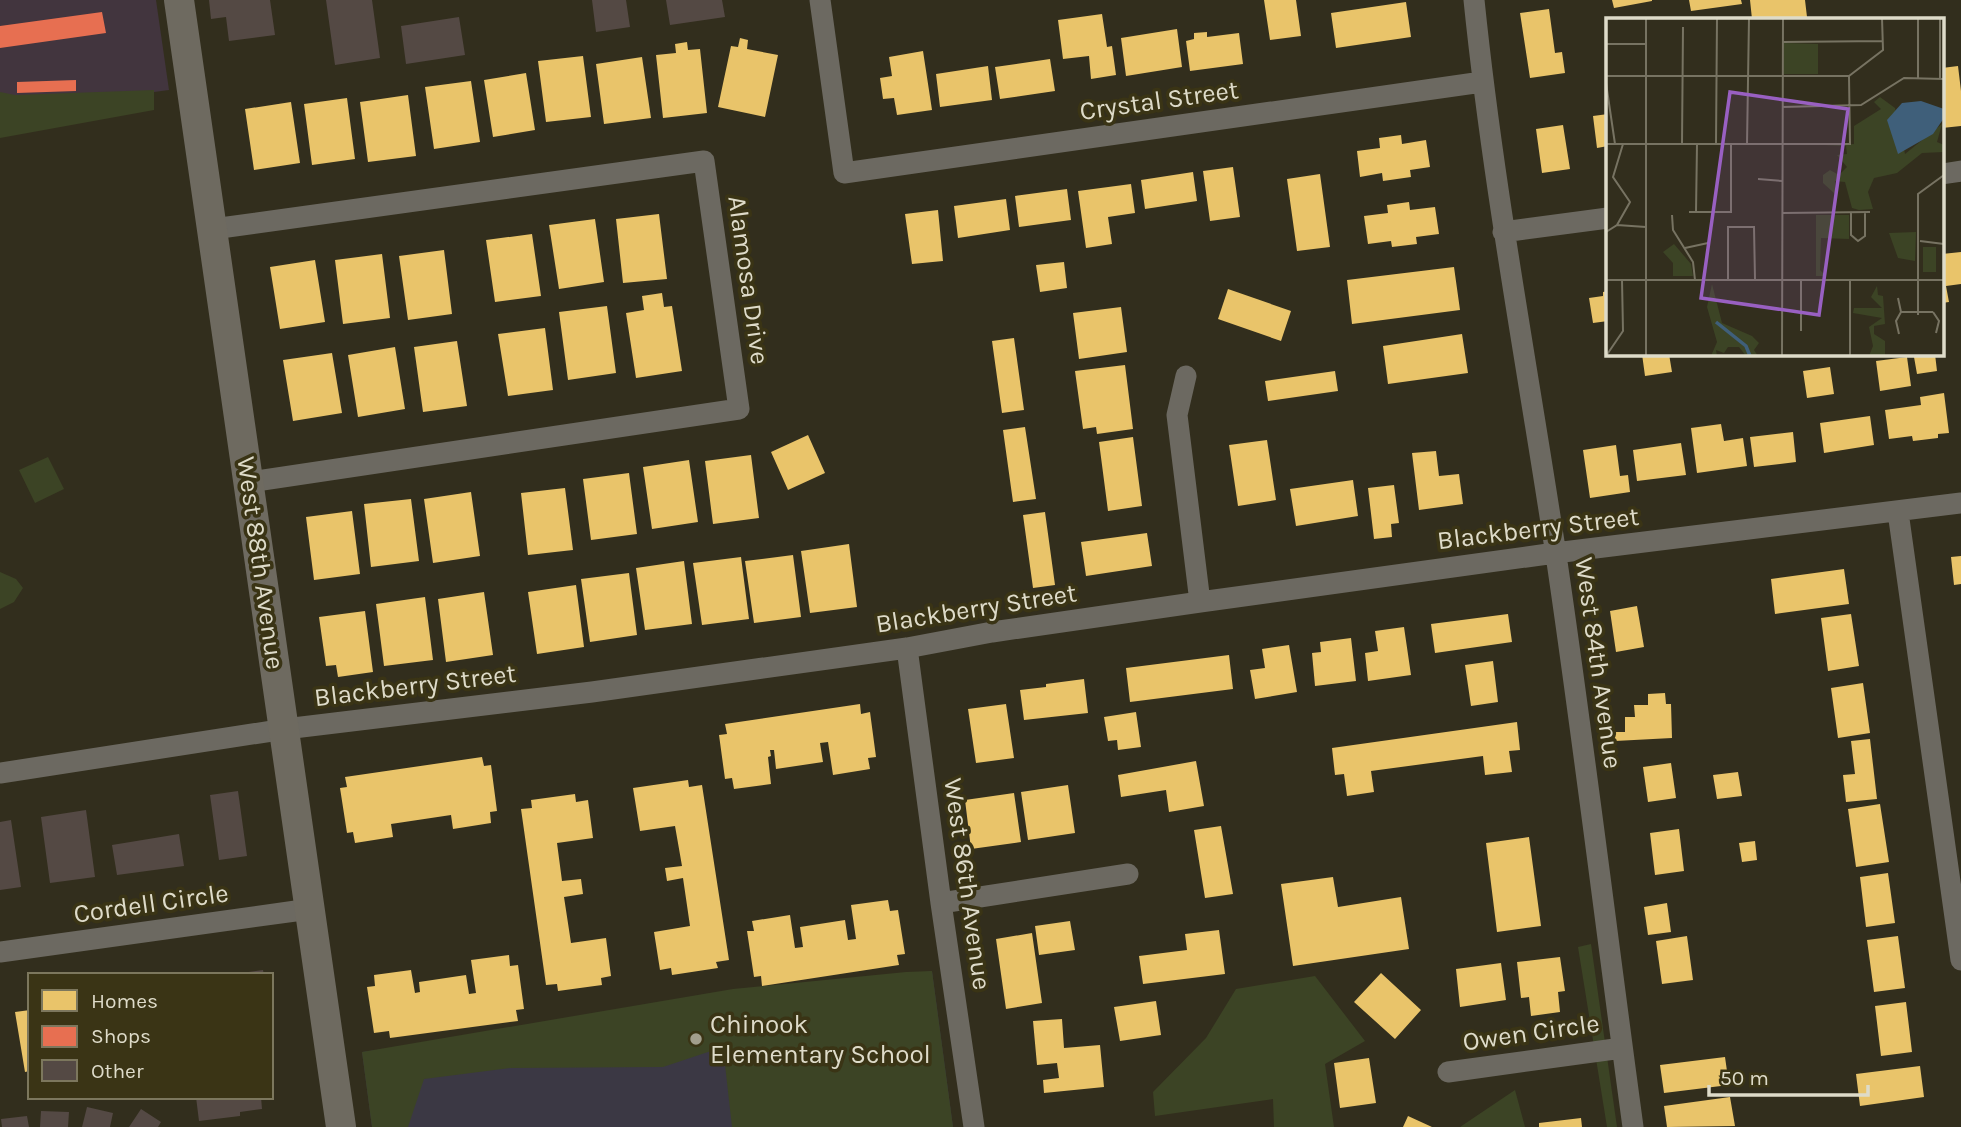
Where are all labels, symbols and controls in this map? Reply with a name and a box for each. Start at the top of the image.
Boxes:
inset map [1606,18,1944,355]
street label: Crystal Street [1078,74,1241,127]
street label: Alamosa Drive [721,194,776,366]
street label: West 88th Avenue [230,455,291,671]
street label: Blackberry Street [1435,501,1641,556]
street label: West 84th Avenue [1568,555,1629,771]
street label: Blackberry Street [873,577,1079,640]
street label: Blackberry Street [312,658,518,713]
street label: West 86th Avenue [937,776,998,992]
street label: Cordell Circle [72,877,231,930]
legend [28,973,273,1099]
text: Homes [91,989,158,1013]
street label: Owen Circle [1461,1008,1602,1057]
place label: Chinook Elementary School [710,1009,931,1070]
text: Shops [91,1024,151,1048]
marker: Chinook Elementary School [688,1031,704,1047]
scale bar [1709,1054,1868,1098]
text: Other [91,1059,144,1083]
text: 50 m [1720,1066,1769,1090]

